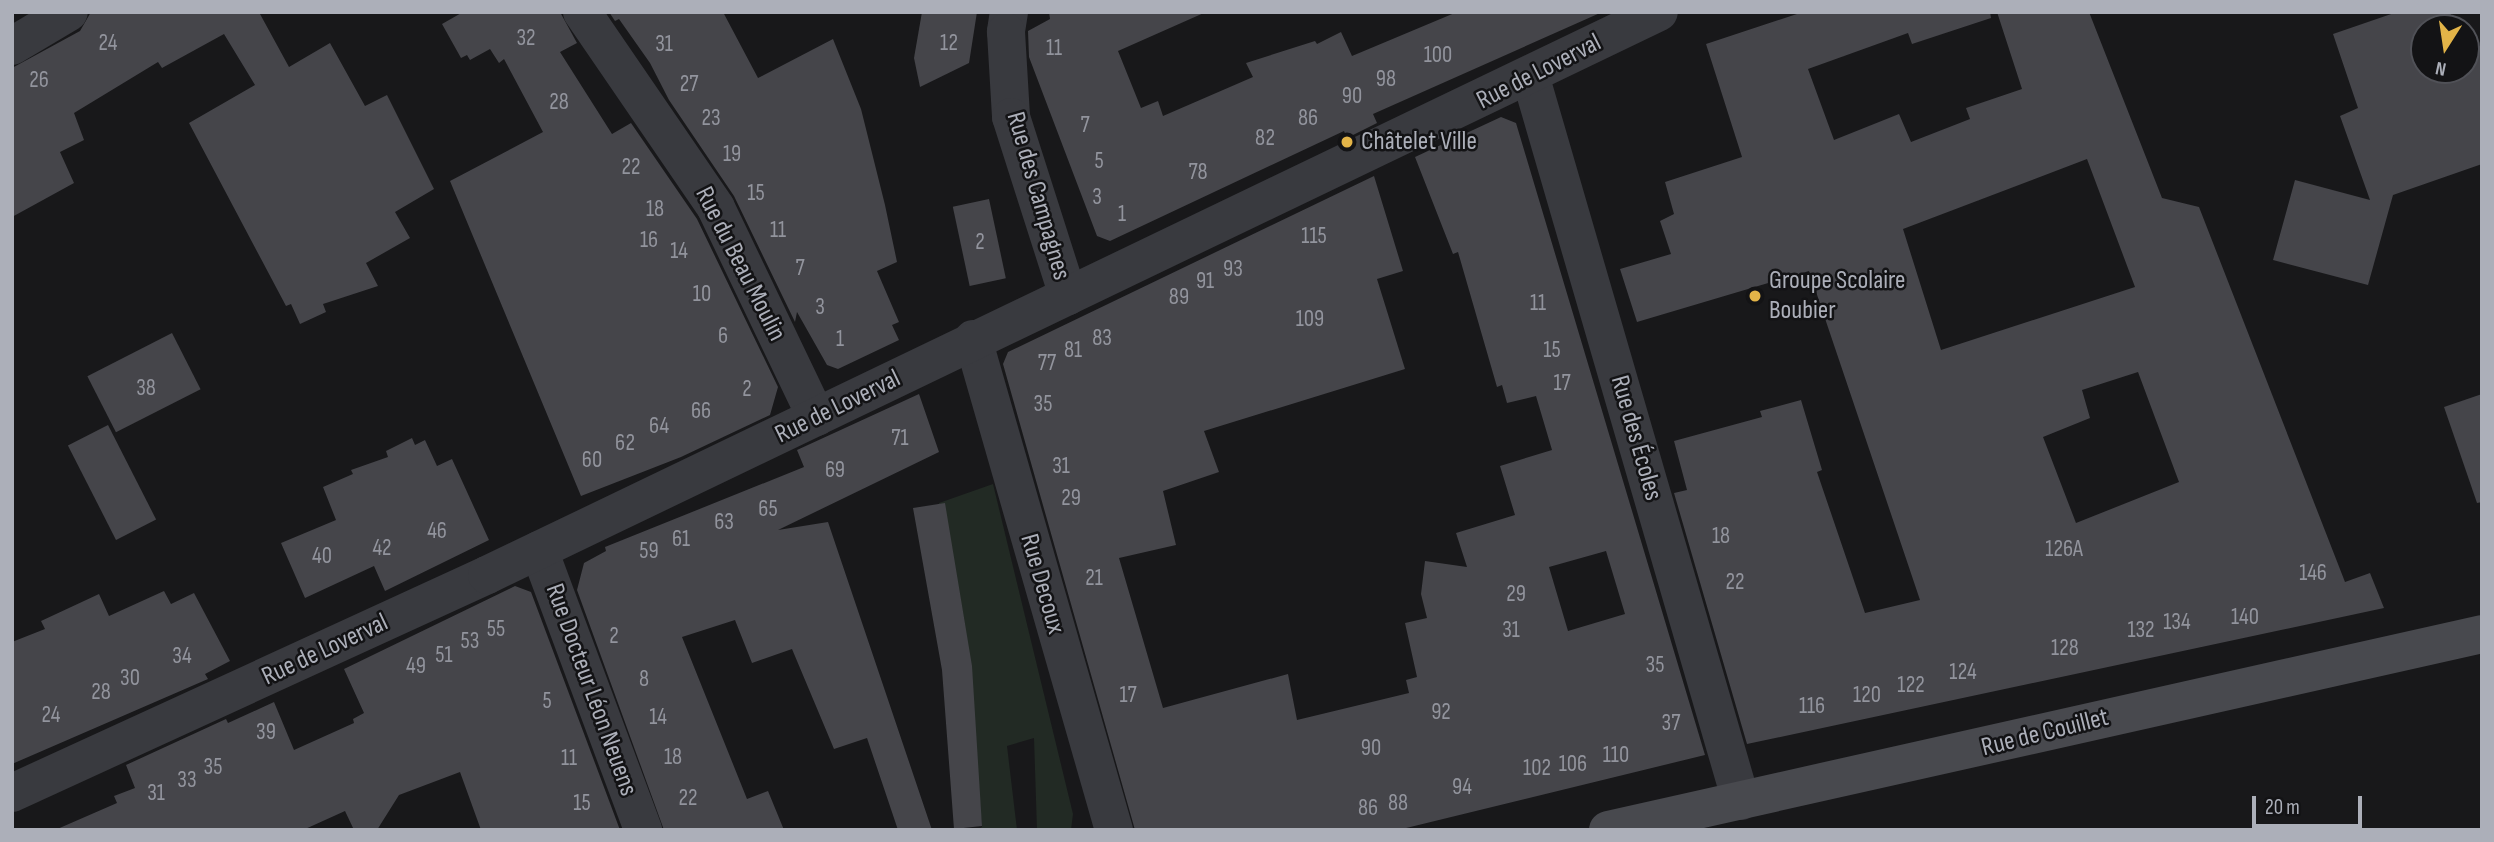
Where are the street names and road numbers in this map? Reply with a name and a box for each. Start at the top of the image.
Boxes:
street label: Rue de Loverval [1472,27,1606,117]
street label: Rue des Campagnes [999,108,1077,284]
street label: Rue du Beau Moulin [688,182,792,346]
street label: Rue de Loverval [770,363,906,451]
street label: Rue des Écoles [1603,372,1669,504]
street label: Rue Decoux [1013,530,1071,638]
street label: Rue Docteur Léon Neuens [538,580,644,800]
street label: Rue de Loverval [257,607,393,693]
street label: Rue de Couillet [1978,702,2112,764]

